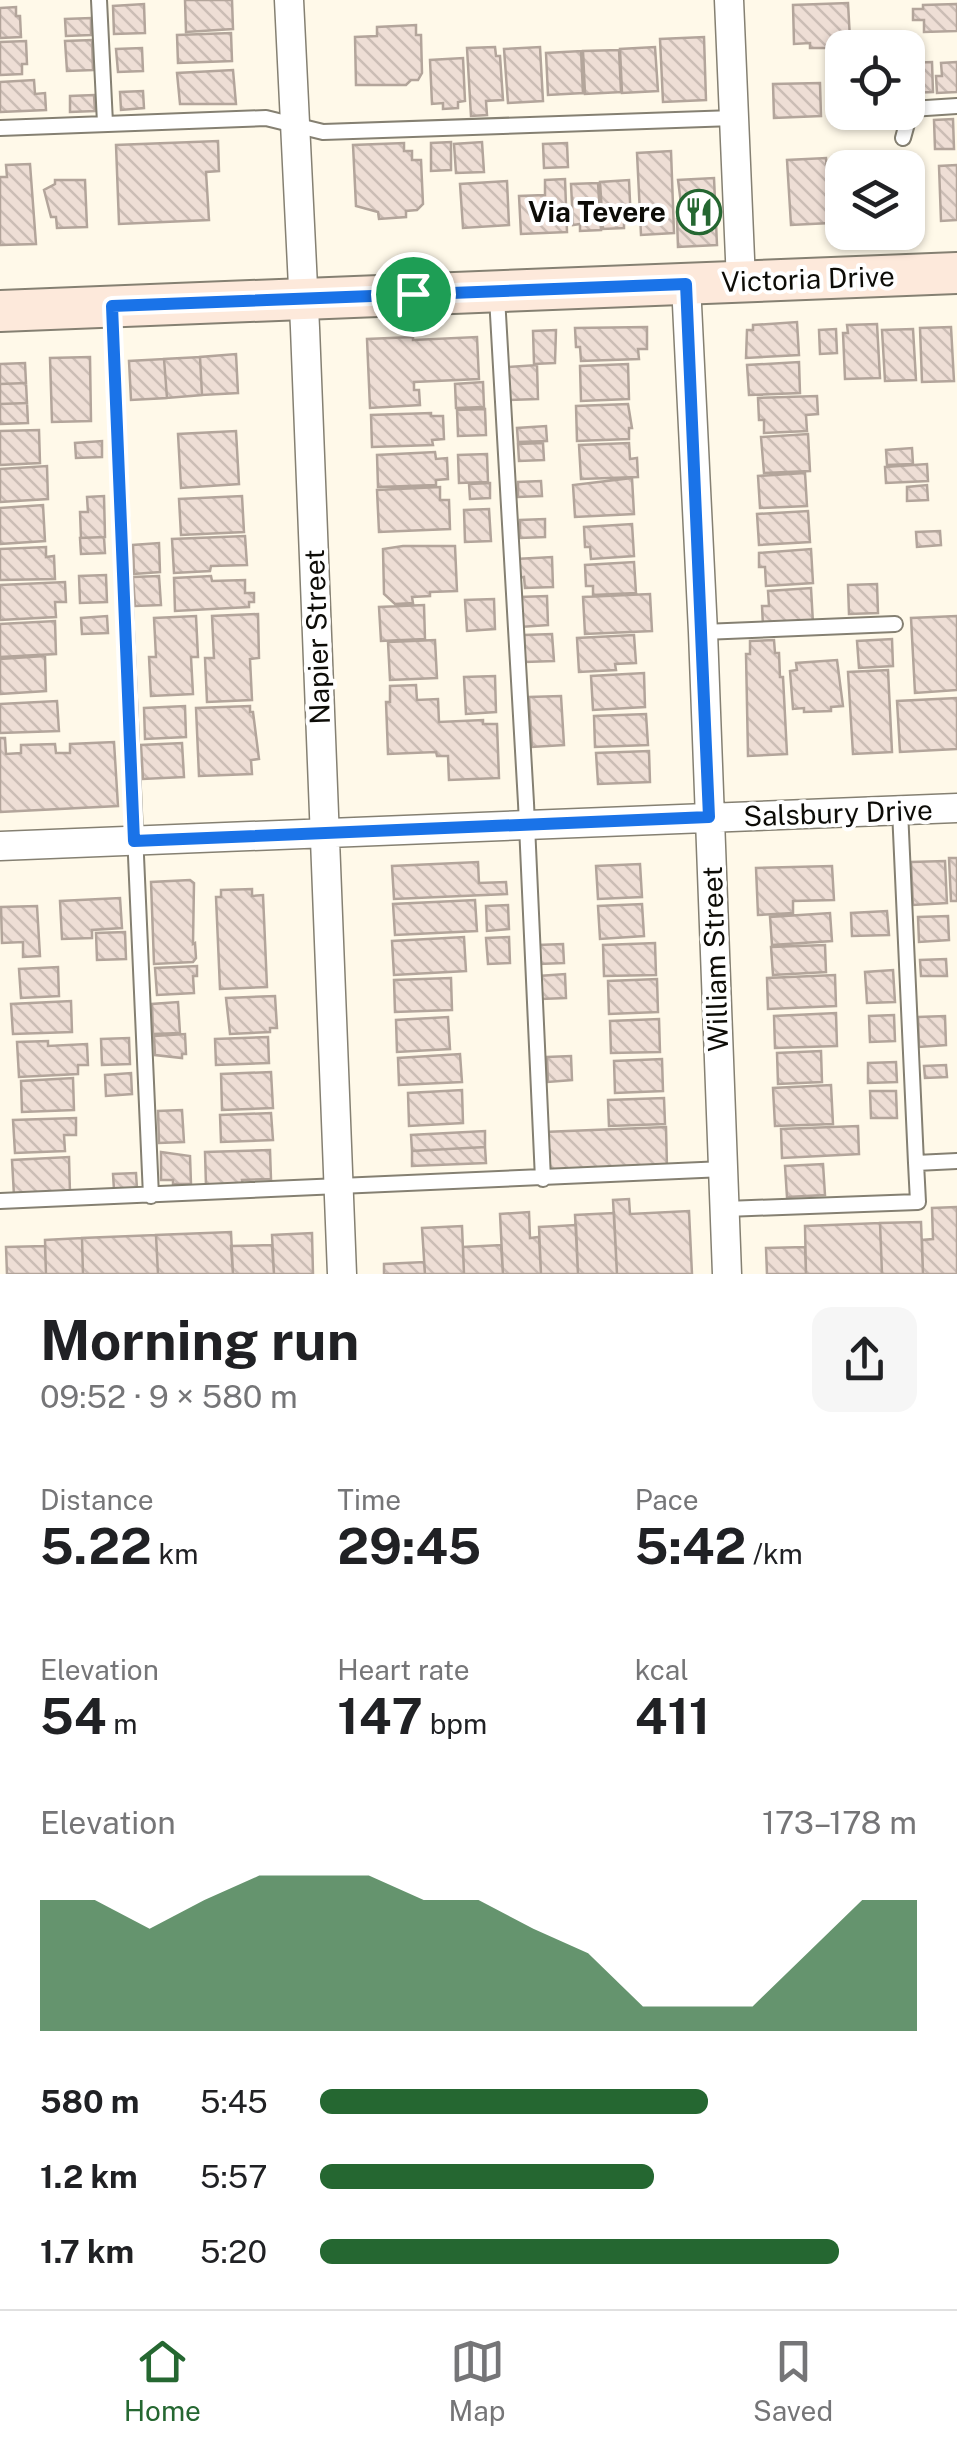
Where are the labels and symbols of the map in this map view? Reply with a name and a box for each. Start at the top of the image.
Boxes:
restaurant icon: Via Tevere [676,189,722,235]
place label: Via Tevere [528,195,666,228]
pin [371,252,456,337]
street label: Victoria Drive [721,259,895,298]
street label: Napier Street [297,549,336,725]
street label: Salsbury Drive [743,793,933,832]
street label: William Street [695,866,734,1052]

